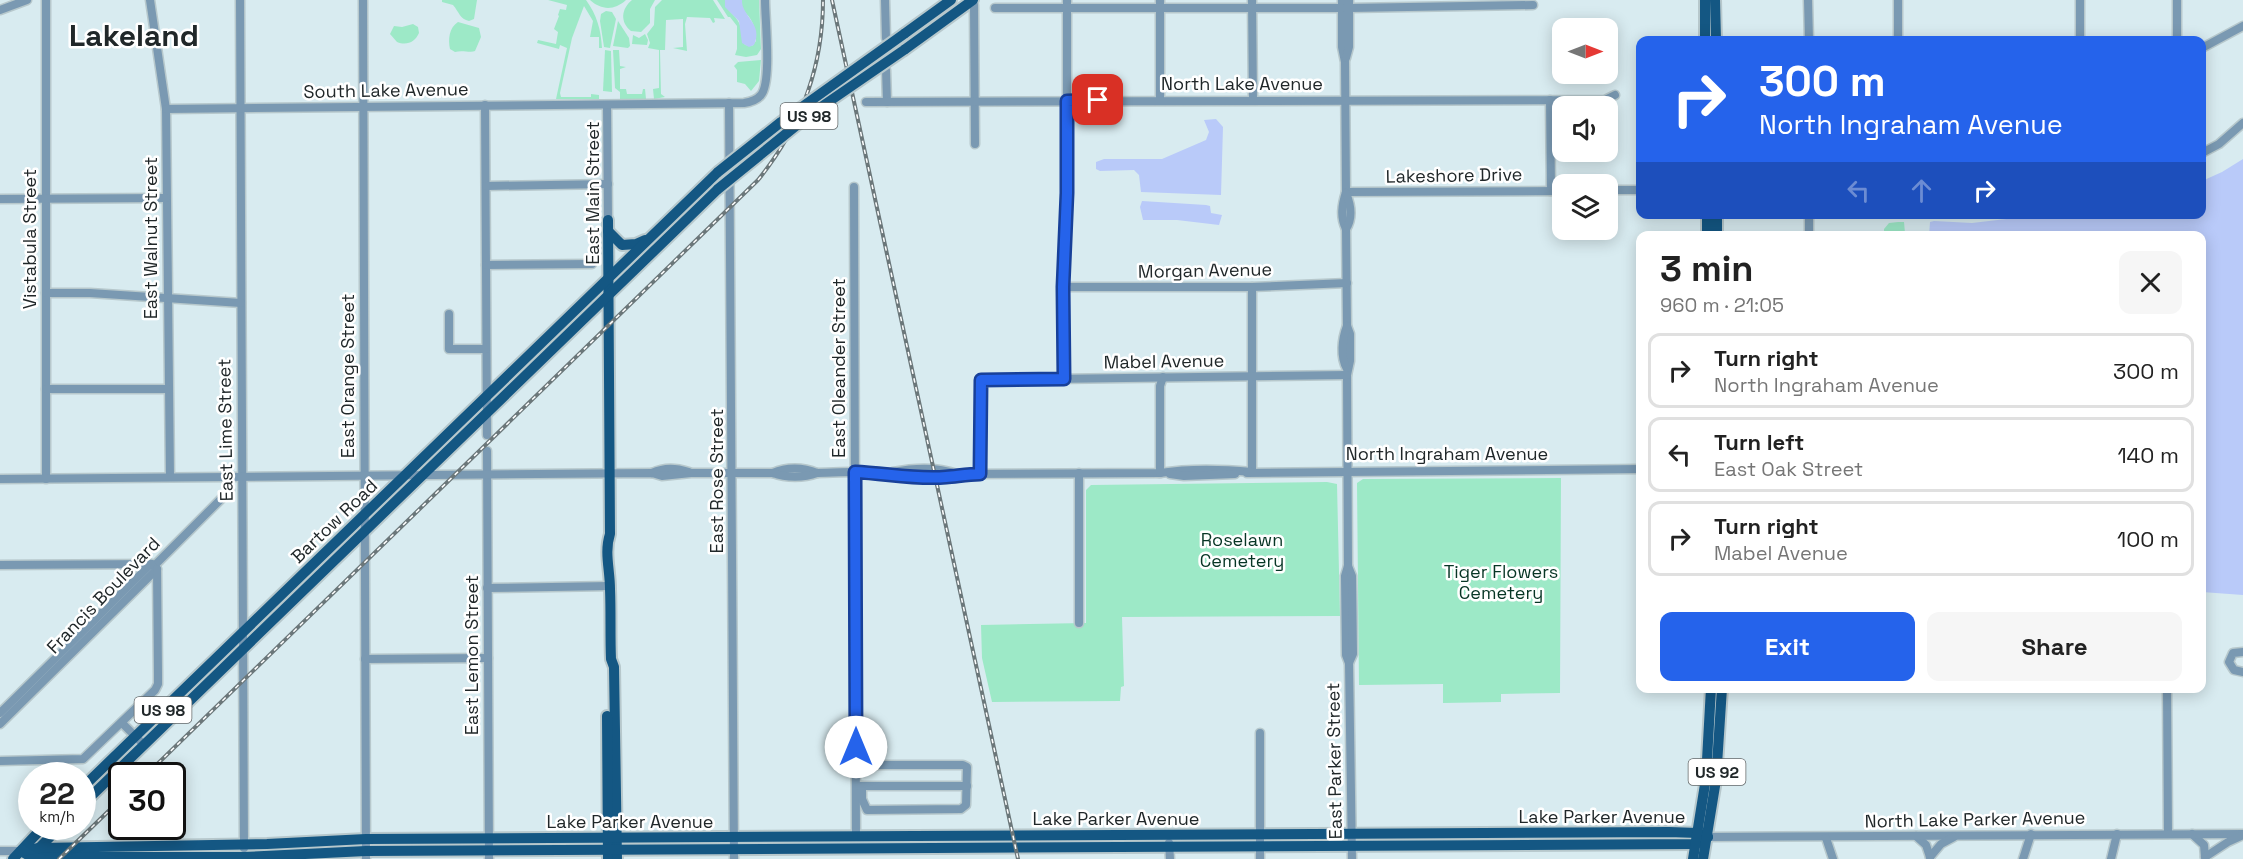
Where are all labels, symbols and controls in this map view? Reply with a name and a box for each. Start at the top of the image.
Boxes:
district label: Lakeland [69,16,199,55]
north arrow [1552,18,1618,84]
map controls [1552,18,1618,240]
text: 300 m [1759,55,1886,108]
icon: right [1660,60,1738,138]
street label: North Lake Avenue [1161,72,1323,95]
pin [1072,74,1123,125]
street label: South Lake Avenue [303,77,469,103]
icon: arrive [1081,83,1114,116]
button: sound [1552,96,1618,162]
road number: US 98 [780,103,838,129]
text: North Ingraham Avenue [1759,107,2063,142]
street label: East Main Street [581,121,604,265]
street label: East Walnut Street [139,157,162,319]
street label: Lakeshore Drive [1386,162,1522,188]
street label: Vistabula Street [18,169,41,309]
button: layers [1552,174,1618,240]
icon: left [1842,174,1875,207]
icon: ahead [1905,174,1938,207]
icon: right [1968,174,2001,207]
text: 3 min [1660,246,1754,292]
button: close [2119,251,2182,314]
street label: Morgan Avenue [1138,257,1272,283]
street label: East Oleander Street [827,278,850,458]
text: 960 m · 21:05 [1660,292,1784,318]
street label: East Orange Street [336,294,359,458]
text: Turn right [1714,344,1819,372]
street label: Mabel Avenue [1104,348,1224,374]
icon: right [1663,354,1696,387]
text: 300 m [2113,357,2179,385]
street label: East Lime Street [212,359,238,501]
text: North Ingraham Avenue [1714,372,1939,398]
street label: East Rose Street [705,409,728,553]
text: Turn left [1714,428,1804,456]
icon: left [1663,438,1696,471]
text: 140 m [2117,441,2179,469]
street label: North Ingraham Avenue [1346,442,1548,465]
text: East Oak Street [1714,456,1863,482]
street label: Bartow Road [286,474,382,568]
text: Turn right [1714,512,1819,540]
icon: right [1663,522,1696,555]
text: 100 m [2117,525,2179,553]
park label: Roselawn Cemetery [1200,528,1284,572]
street label: Francis Boulevard [41,532,165,658]
text: Mabel Avenue [1714,540,1848,566]
park label: Tiger Flowers Cemetery [1444,560,1558,604]
street label: East Lemon Street [460,575,483,735]
button: Exit [1660,612,1915,681]
button: Share [1927,612,2182,681]
street label: East Parker Street [1321,682,1347,840]
road number: US 98 [134,697,192,723]
position arrow [824,715,888,779]
road number: US 92 [1688,759,1746,785]
speed limit sign: 30 [108,762,186,840]
text: 22 [39,774,75,813]
street label: Lake Parker Avenue [1518,805,1686,828]
street label: North Lake Parker Avenue [1864,806,2086,832]
text: km/h [39,807,75,826]
street label: Lake Parker Avenue [1032,807,1200,830]
street label: Lake Parker Avenue [546,810,714,833]

